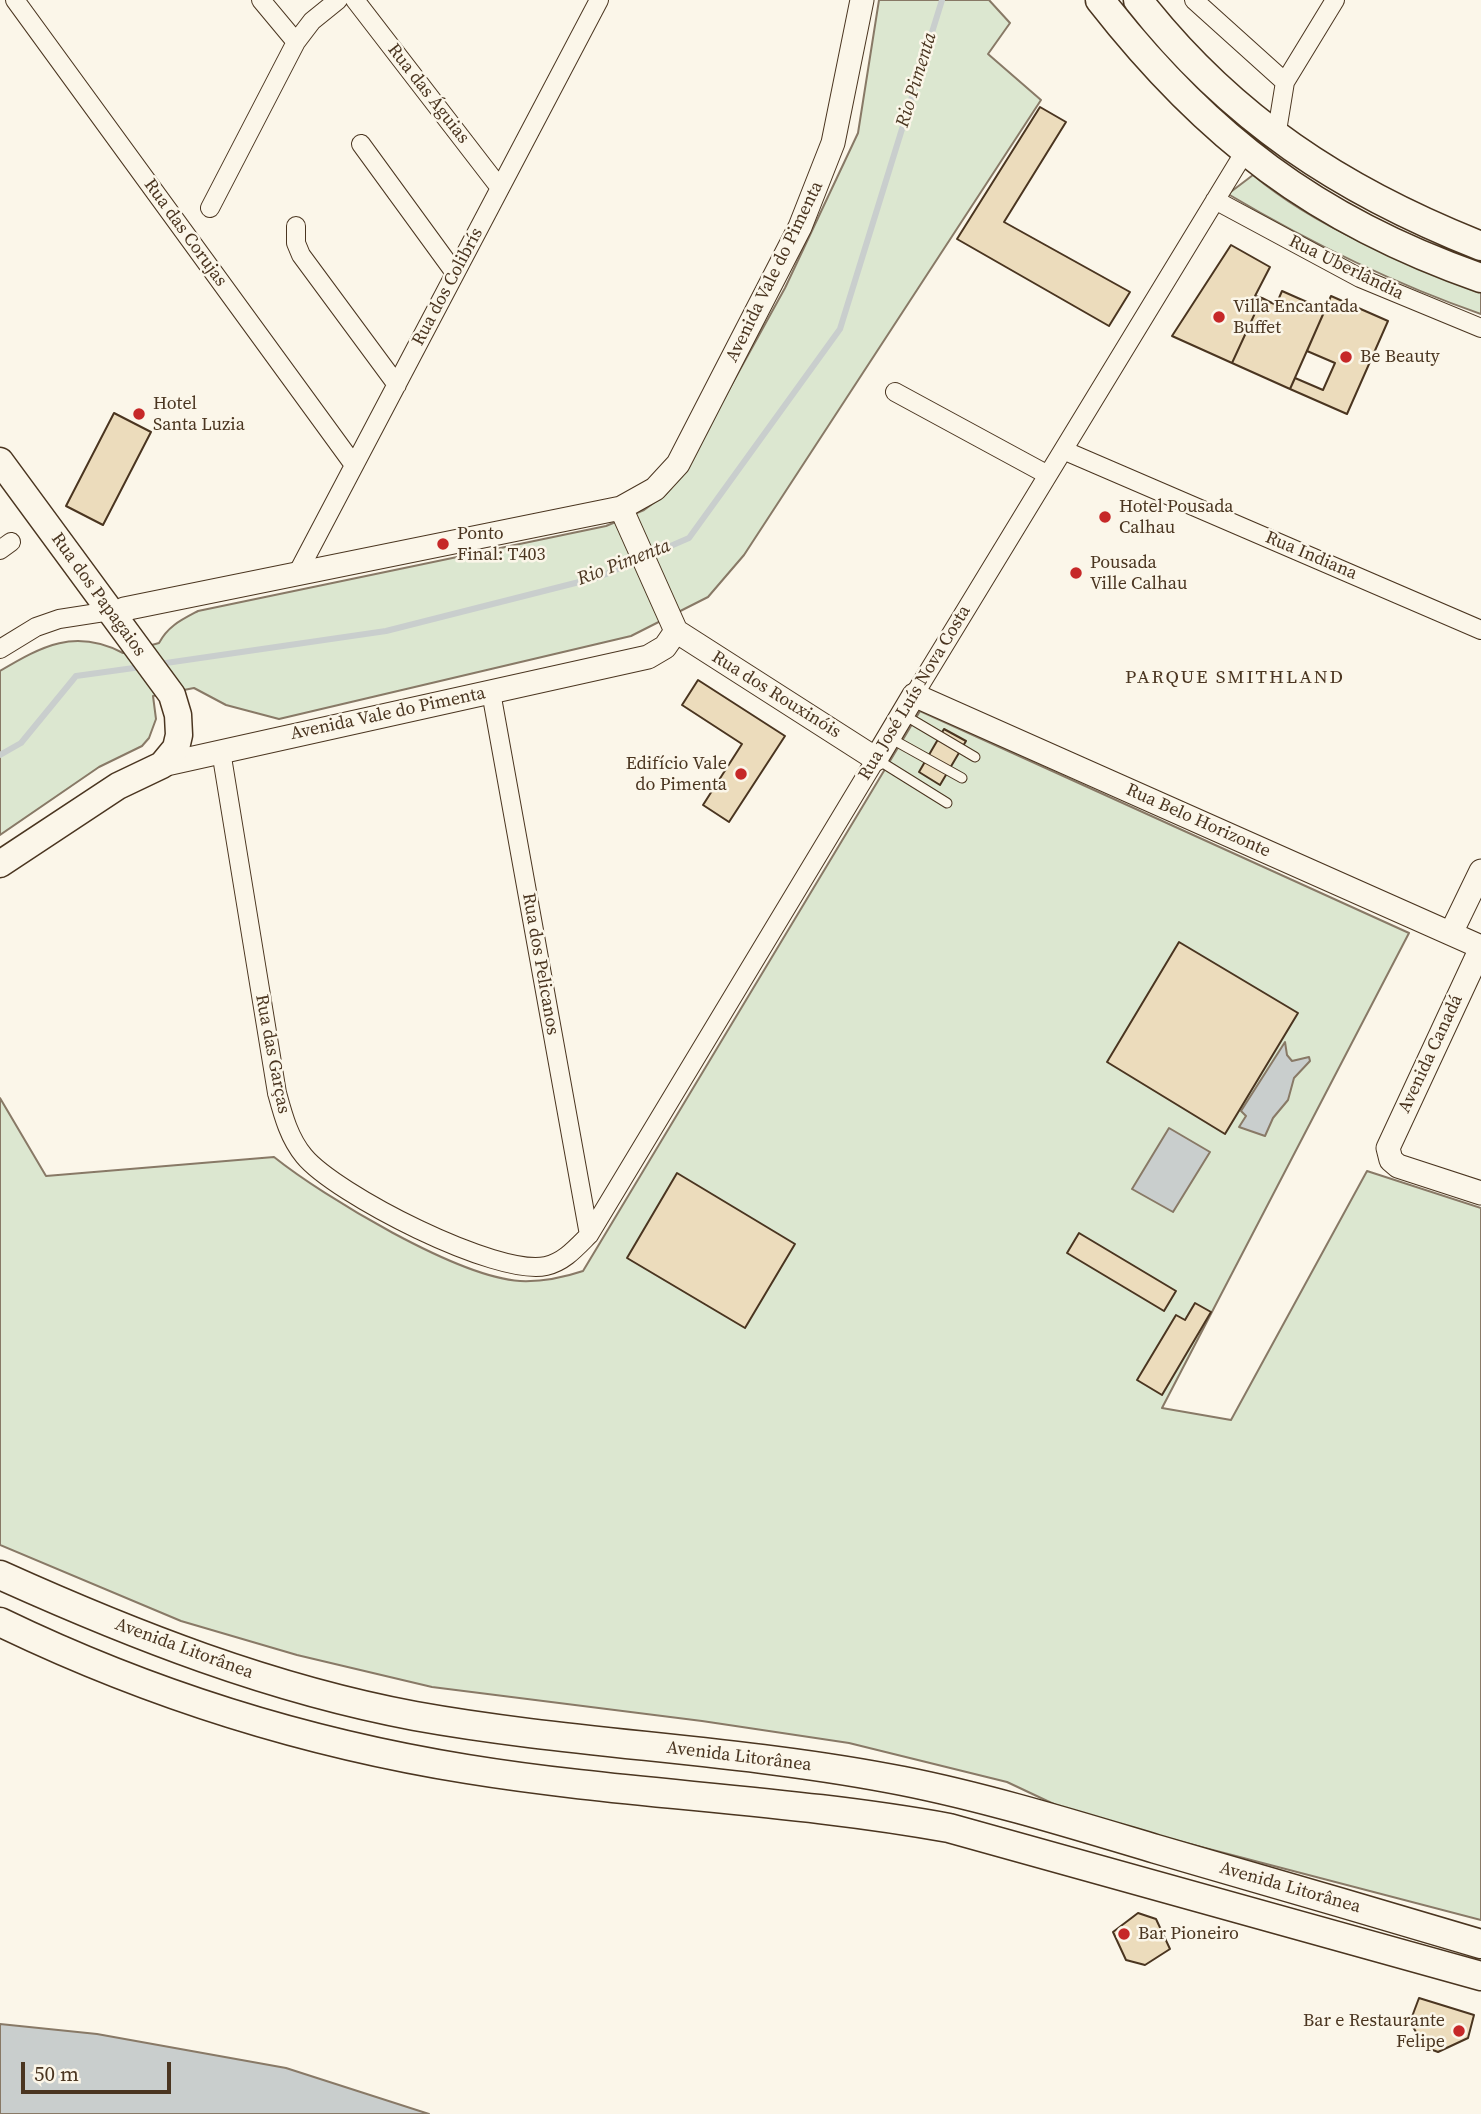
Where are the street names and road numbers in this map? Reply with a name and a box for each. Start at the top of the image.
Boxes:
street label: Rua das Águias [382,40,474,148]
street label: Rua das Corujas [139,175,231,291]
street label: Avenida Vale do Pimenta [722,178,828,366]
street label: Rua dos Colibrís [408,224,488,350]
street label: Rua Uberlândia [1285,231,1407,305]
street label: Rua Indiana [1262,527,1360,585]
street label: Rua dos Papagaios [46,529,150,661]
street label: Rua José Luís Nova Costa [854,602,976,784]
street label: Rua dos Rouxinóis [708,647,844,743]
street label: Avenida Vale do Pimenta [289,683,487,745]
street label: Rua Belo Horizonte [1122,779,1274,863]
street label: Rua dos Pelicanos [517,891,563,1037]
street label: Avenida Canadá [1394,991,1468,1117]
street label: Rua das Garças [250,992,294,1116]
street label: Avenida Litorânea [112,1614,256,1684]
street label: Avenida Litorânea [665,1737,813,1777]
street label: Avenida Litorânea [1217,1858,1363,1918]

